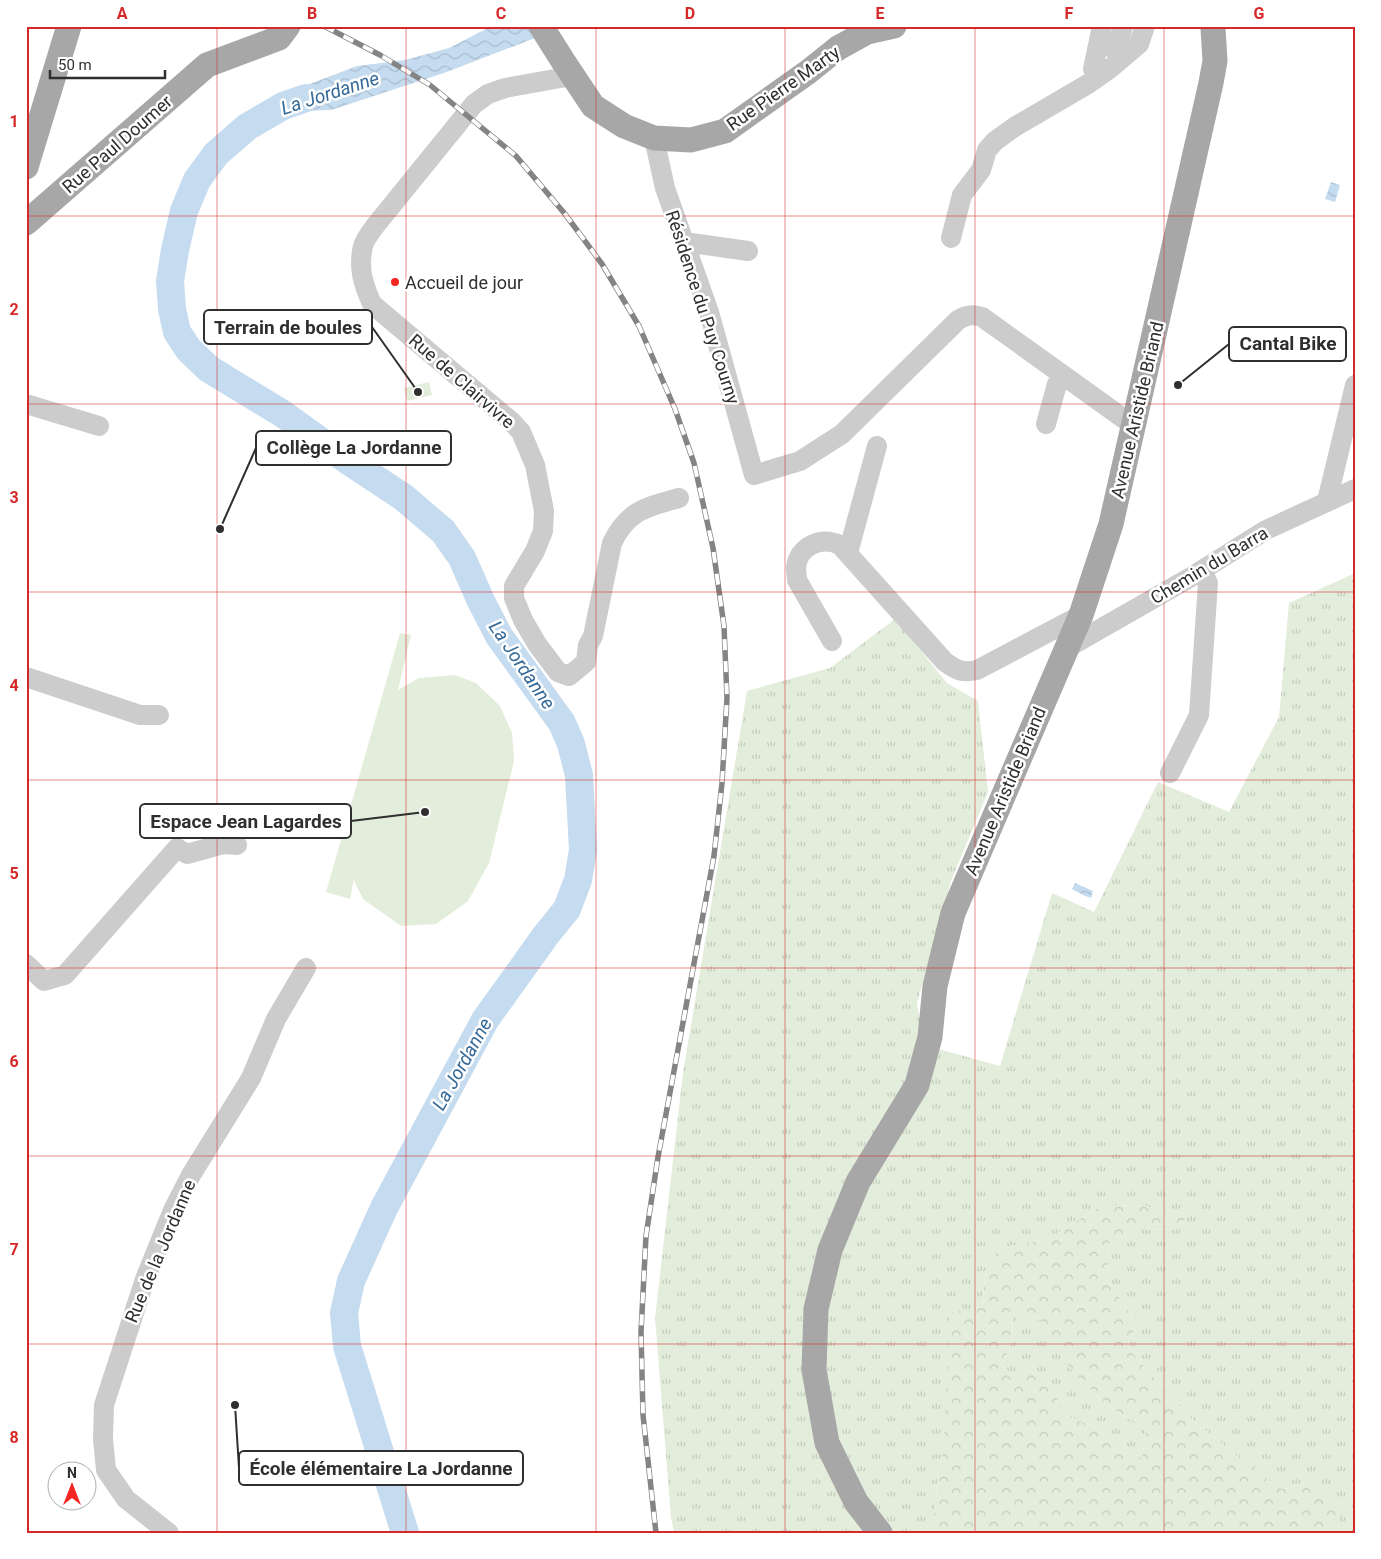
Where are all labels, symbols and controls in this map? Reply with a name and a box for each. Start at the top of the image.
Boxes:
text: A [117,4,128,23]
text: B [307,4,317,23]
text: C [496,4,506,23]
text: D [685,4,695,23]
text: E [876,4,885,23]
text: F [1065,4,1074,23]
text: G [1254,4,1265,23]
street label: Rue Pierre Marty [723,41,844,135]
scale bar [50,48,165,80]
text: 50 m [58,56,92,74]
water label: La Jordanne [278,66,382,120]
street label: Rue Paul Doumer [58,91,176,197]
text: 1 [9,112,19,131]
street label: Résidence du Puy Courny [662,207,744,407]
place label: Accueil de jour [405,272,523,293]
marker: Accueil de jour [389,276,401,288]
text: 2 [9,300,19,319]
callout: Terrain de boules [204,310,372,344]
text: Terrain de boules [214,316,362,339]
street label: Avenue Aristide Briand [1106,320,1168,500]
callout: Cantal Bike [1229,327,1346,361]
street label: Rue de Clairvivre [405,329,519,433]
text: Cantal Bike [1240,332,1336,355]
callout: Collège La Jordanne [256,431,451,465]
text: Collège La Jordanne [266,436,442,459]
text: 3 [9,488,19,507]
street label: Chemin du Barra [1147,522,1271,608]
water label: La Jordanne [484,616,560,714]
text: 4 [9,676,19,695]
street label: Avenue Aristide Briand [960,704,1050,878]
callout: Espace Jean Lagardes [140,804,351,838]
text: Espace Jean Lagardes [150,810,342,833]
text: 5 [9,864,19,883]
water label: La Jordanne [427,1014,497,1114]
text: 6 [9,1052,19,1071]
street label: Rue de la Jordanne [120,1176,200,1326]
text: 7 [9,1240,19,1259]
text: 8 [9,1428,19,1447]
callout: École élémentaire La Jordanne [239,1451,523,1485]
text: École élémentaire La Jordanne [249,1457,513,1480]
north arrow [48,1462,98,1512]
text: N [67,1465,77,1481]

